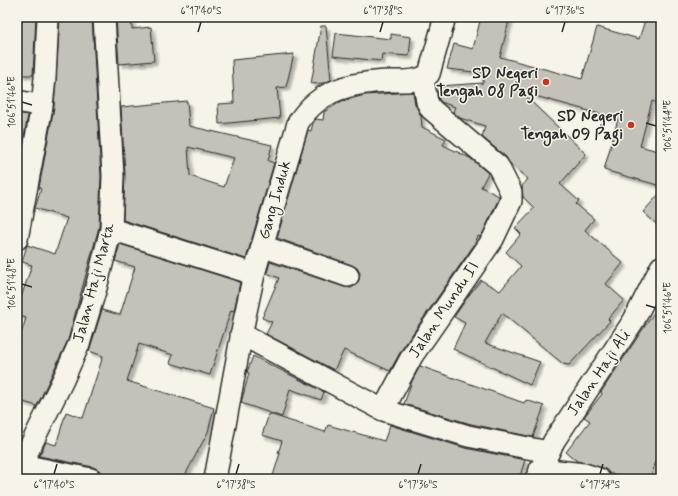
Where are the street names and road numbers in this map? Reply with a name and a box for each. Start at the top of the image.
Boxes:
street label: Gang Induk [254,158,297,242]
street label: Jalan Haji Marta [68,220,120,345]
street label: Jalan Mundu II [404,258,484,362]
street label: Jalan Haji Ali [562,326,636,420]

